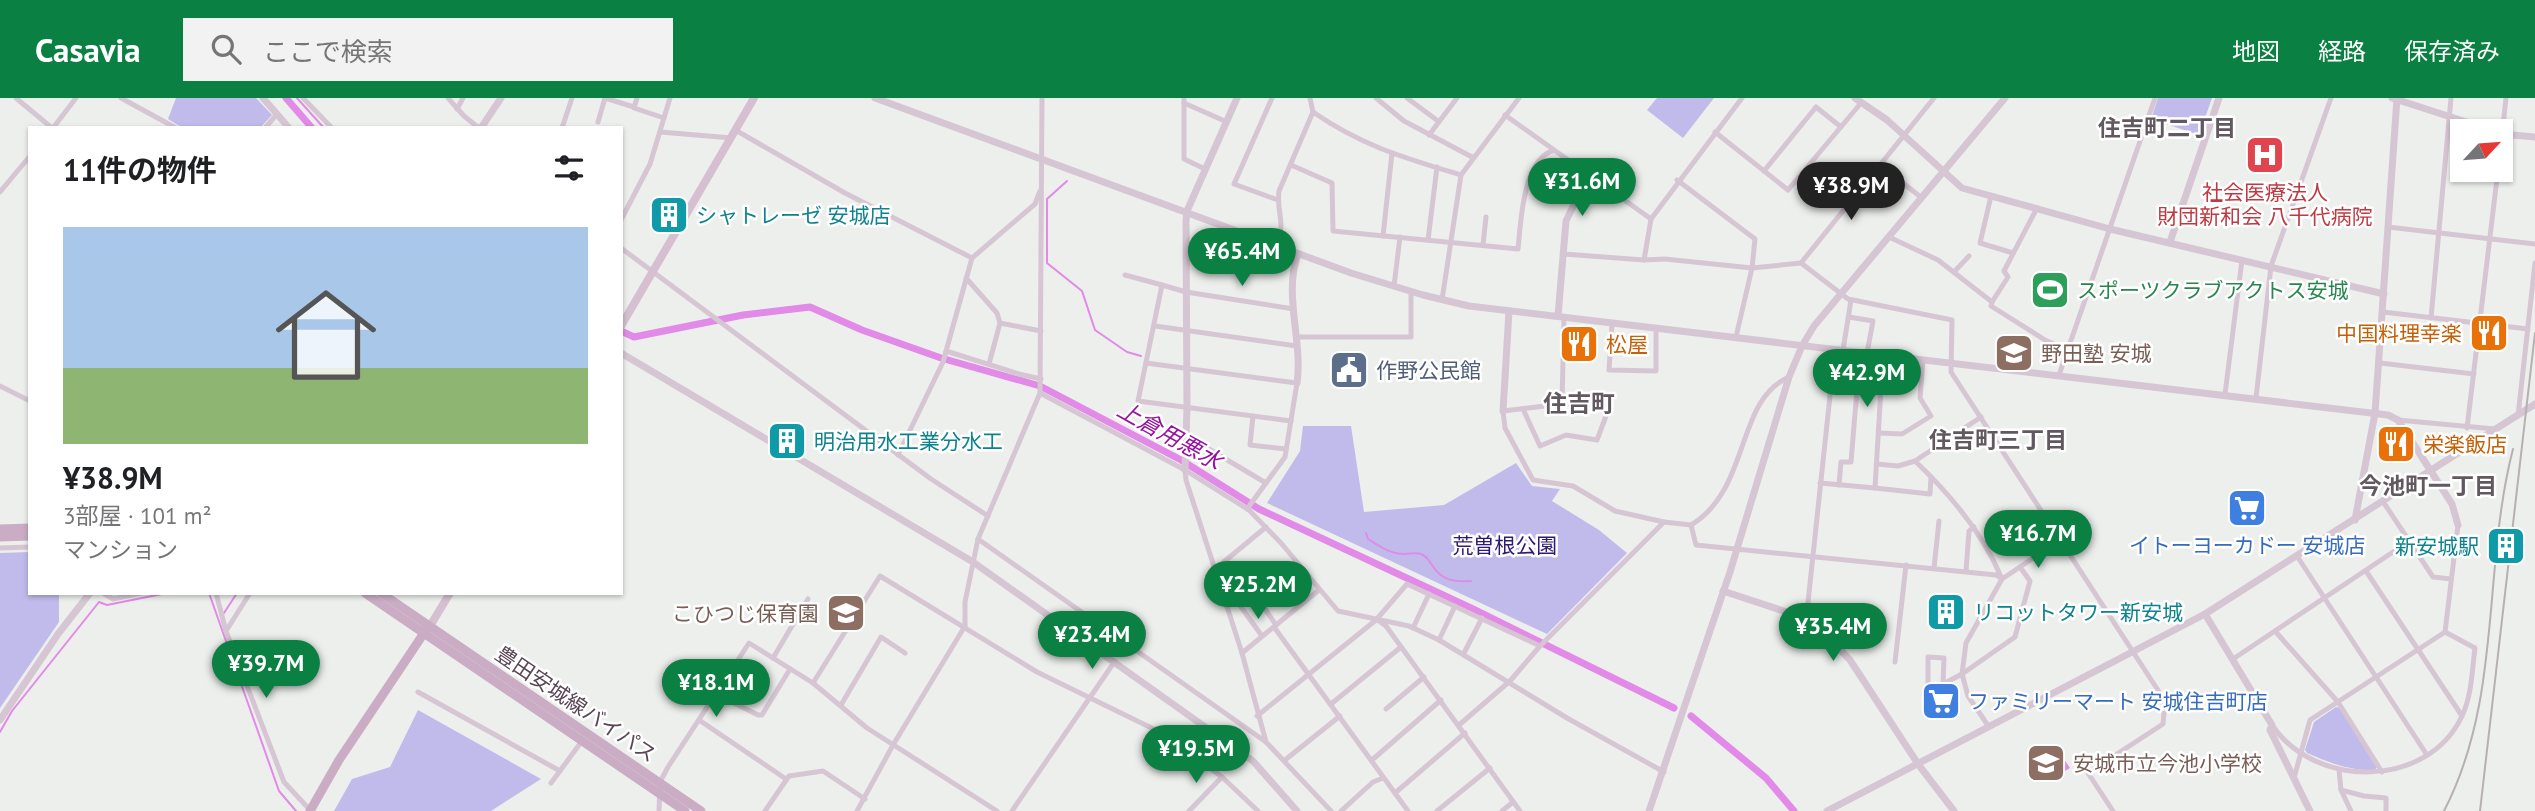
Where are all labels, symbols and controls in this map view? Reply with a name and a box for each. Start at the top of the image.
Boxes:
search box [183,18,673,81]
text: Casavia [35,28,141,71]
icon: search [207,30,245,68]
text: ここで検索 [263,35,393,68]
text: 地図 [2232,36,2280,67]
text: 経路 [2318,36,2366,67]
text: 保存済み [2404,36,2500,67]
district label: 住吉町二丁目 [2098,113,2236,142]
north arrow [2450,119,2513,182]
map controls [2450,119,2513,182]
hospital icon: 社会医療法人 財団新和会 八千代病院 [2244,134,2286,176]
icon: filters [550,149,588,187]
text: 11件の物件 [63,150,217,189]
pin: ¥31.6M [1525,158,1639,218]
pin: ¥38.9M [1794,162,1908,222]
text: ¥31.6M [1544,166,1620,195]
text: ¥38.9M [1813,170,1889,199]
place label: 社会医療法人 財団新和会 八千代病院 [2157,179,2373,230]
building icon: シャトレーゼ 安城店 [648,194,690,236]
place label: シャトレーゼ 安城店 [696,202,891,229]
pin: ¥65.4M [1185,228,1299,288]
text: ¥65.4M [1204,236,1280,265]
sports icon: スポーツクラブアクトス安城 [2029,269,2071,311]
icon: home [263,272,389,398]
place label: スポーツクラブアクトス安城 [2077,277,2349,304]
restaurant icon: 中国料理幸楽 [2468,312,2510,354]
place label: 中国料理幸楽 [2336,320,2462,347]
restaurant icon: 松屋 [1558,323,1600,365]
place label: 松屋 [1606,331,1648,358]
school or university icon: 野田塾 安城 [1993,332,2035,374]
place label: 野田塾 安城 [2041,340,2152,367]
public building icon: 作野公民館 [1328,349,1370,391]
pin: ¥42.9M [1810,350,1924,409]
place label: 作野公民館 [1376,357,1481,384]
text: ¥42.9M [1829,357,1905,386]
district label: 住吉町 [1543,388,1615,419]
water label: 上倉用悪水 [1113,394,1230,477]
building icon: 明治用水工業分水工 [766,420,808,462]
restaurant icon: 栄楽飯店 [2375,423,2417,465]
district label: 住吉町三丁目 [1929,425,2067,454]
place label: 明治用水工業分水工 [814,428,1003,455]
place label: 栄楽飯店 [2423,431,2507,458]
text: ¥38.9M [63,458,162,497]
district label: 今池町一丁目 [2359,471,2497,500]
supermarket icon: イトーヨーカドー 安城店 [2226,487,2268,529]
text: 3部屋 · 101 m² [63,501,211,530]
pin: ¥16.7M [1981,510,2095,570]
text: ¥16.7M [2000,518,2076,547]
building icon: 新安城駅 [2485,525,2527,567]
park label: 荒曽根公園 [1453,532,1558,559]
place label: イトーヨーカドー 安城店 [2129,532,2365,559]
place label: 新安城駅 [2395,533,2479,560]
text: マンション [63,535,178,564]
pin: ¥25.2M [1201,561,1315,621]
text: ¥25.2M [1220,569,1296,598]
building icon: リコットタワー新安城 [1925,591,1967,633]
school or university icon: こひつじ保育園 [825,592,867,634]
place label: リコットタワー新安城 [1973,599,2183,626]
place label: こひつじ保育園 [672,600,819,627]
pin: ¥35.4M [1776,603,1890,663]
text: ¥35.4M [1795,611,1871,640]
pin: ¥23.4M [1035,612,1149,671]
text: ¥23.4M [1054,619,1130,648]
pin: ¥39.7M [209,640,323,700]
street label: 豊田安城線バイパス [490,640,662,768]
text: ¥39.7M [228,648,304,677]
pin: ¥18.1M [659,660,773,719]
text: ¥18.1M [678,667,754,696]
supermarket icon: ファミリーマート 安城住吉町店 [1920,680,1962,722]
place label: ファミリーマート 安城住吉町店 [1968,688,2268,715]
pin: ¥19.5M [1139,726,1253,785]
text: ¥19.5M [1158,733,1234,762]
school or university icon: 安城市立今池小学校 [2025,742,2067,784]
place label: 安城市立今池小学校 [2073,750,2262,777]

